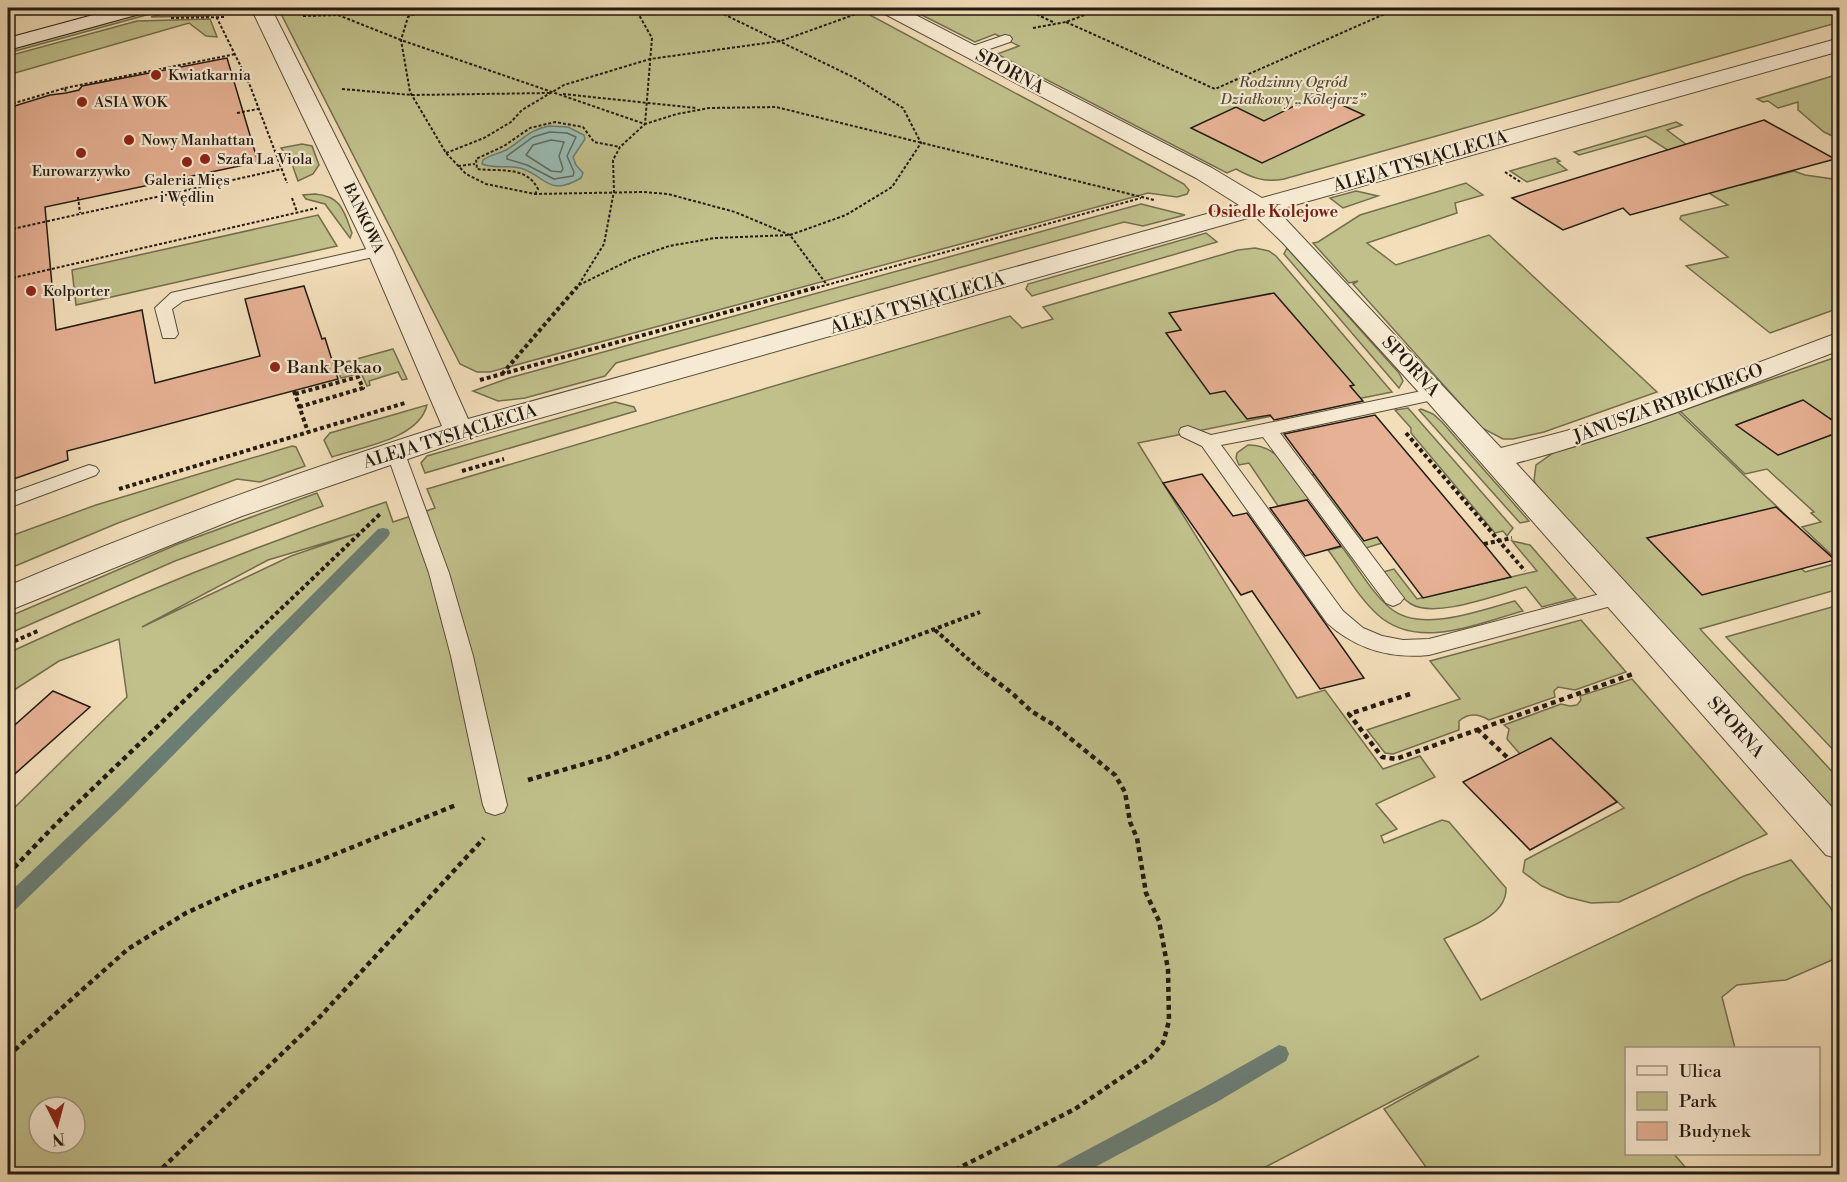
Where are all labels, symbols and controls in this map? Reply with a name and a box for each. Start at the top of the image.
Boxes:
street label: SPORNA [971,44,1049,99]
place label: Kwiatkarnia [168,66,251,85]
marker: Kwiatkarnia [149,68,163,82]
park label: Rodzinny Ogród Działkowy „Kolejarz” [1219,73,1367,109]
place label: ASIA WOK [93,93,169,112]
marker: ASIA WOK [75,95,89,109]
street label: ALEJA TYSIĄCLECIA [1329,125,1511,198]
place label: Nowy Manhattan [141,131,255,150]
marker: Nowy Manhattan [122,133,136,147]
marker: Eurowarzywko [74,146,88,160]
place label: Szafa La Viola [217,150,313,169]
marker: Szafa La Viola [198,152,212,166]
marker: Galeria Mięs i Wędlin [180,155,194,169]
place label: Eurowarzywko [32,162,130,181]
place label: Galeria Mięs i Wędlin [144,171,230,207]
street label: BANKOWA [339,179,388,257]
district label: Osiedle Kolejowe [1208,202,1338,222]
street label: ALEJA TYSIĄCLECIA [826,267,1008,340]
place label: Kolporter [43,282,110,301]
marker: Kolporter [24,284,38,298]
street label: SPORNA [1377,331,1445,402]
place label: Bank Pekao [286,356,382,379]
street label: JANUSZA RYBICKIEGO [1569,358,1766,449]
marker: Bank Pekao [268,360,282,374]
street label: ALEJA TYSIĄCLECIA [359,399,541,474]
street label: SPORNA [1702,692,1770,763]
legend [1625,1047,1820,1155]
text: Ulica [1679,1060,1723,1083]
text: Park [1679,1090,1718,1113]
north arrow [27,1095,87,1155]
text: Budynek [1678,1120,1752,1143]
text: N [51,1128,66,1150]

